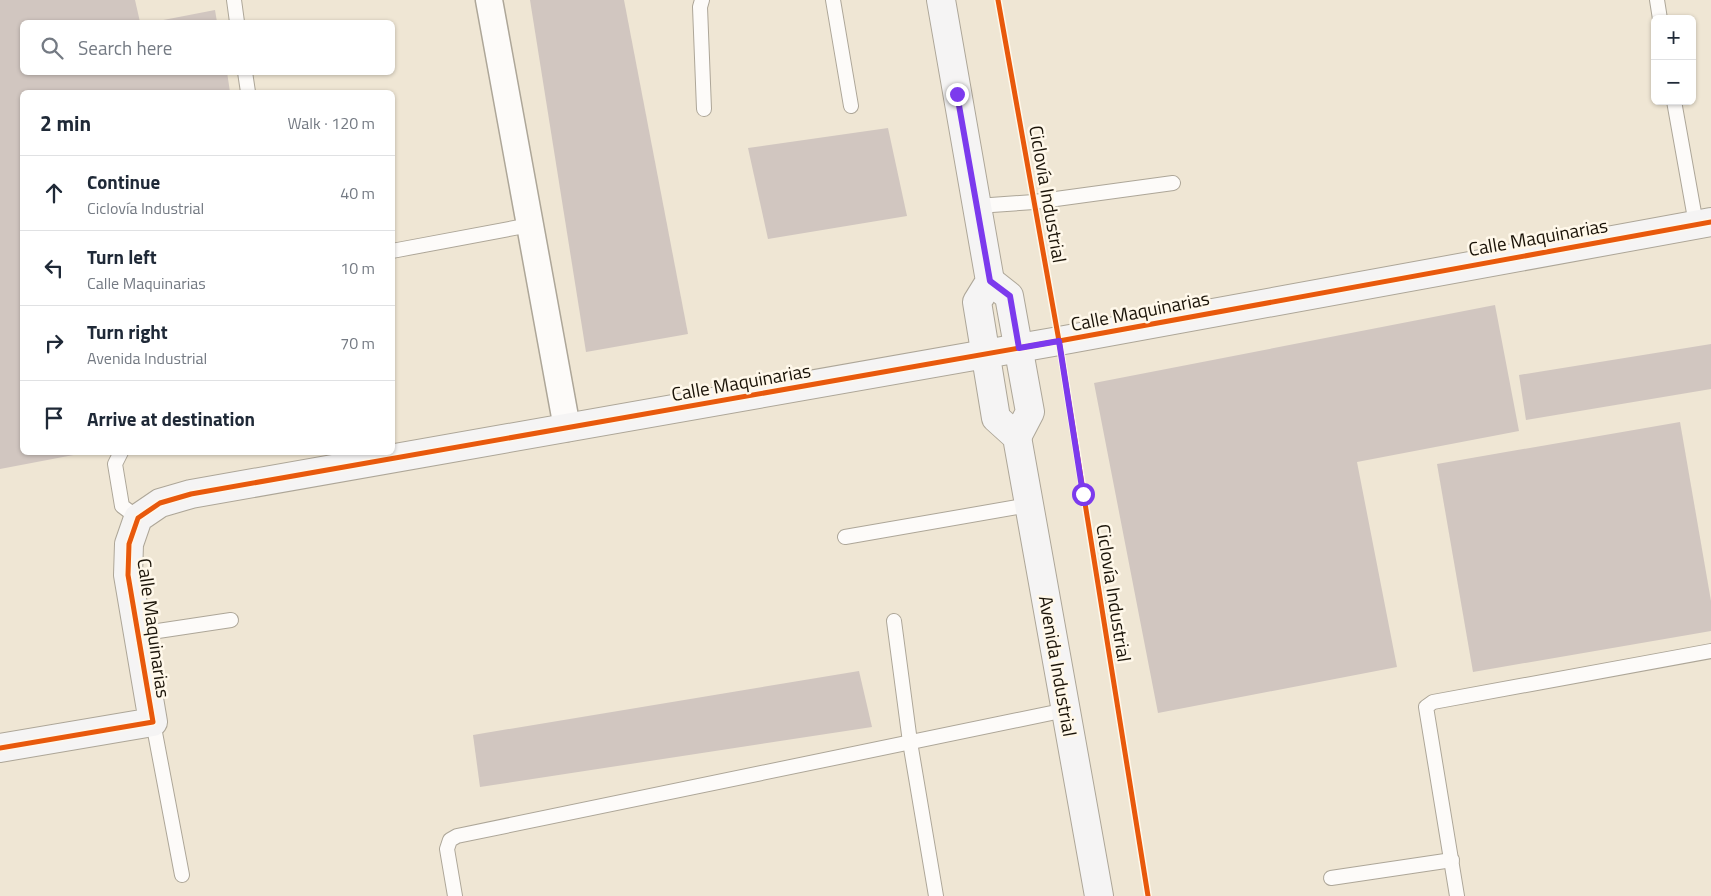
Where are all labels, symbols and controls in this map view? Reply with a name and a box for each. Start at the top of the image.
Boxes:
map controls [1651,15,1696,105]
button: + [1651,15,1696,60]
search box [20,20,395,75]
text: Search here [78,33,172,62]
icon: search [38,34,66,62]
button: − [1651,60,1696,105]
route end [946,83,969,106]
text: 2 min [40,107,91,139]
text: Walk · 120 m [287,111,375,135]
street label: Ciclovía Industrial [1022,123,1075,265]
text: Continue [87,167,160,196]
icon: ahead [40,179,68,207]
text: 40 m [340,181,375,205]
text: Ciclovía Industrial [87,196,204,220]
street label: Calle Maquinarias [1466,210,1610,263]
text: Turn left [87,242,157,271]
icon: left [40,254,68,282]
text: 10 m [340,256,375,280]
text: Calle Maquinarias [87,271,206,295]
street label: Calle Maquinarias [1068,283,1212,338]
text: Turn right [87,317,168,346]
icon: right [40,329,68,357]
text: 70 m [340,331,375,355]
text: Avenida Industrial [87,346,207,370]
street label: Calle Maquinarias [669,355,813,408]
icon: arrive [40,404,68,432]
text: Arrive at destination [87,404,255,433]
route start [1072,483,1095,506]
street label: Ciclovía Industrial [1089,522,1140,664]
street label: Calle Maquinarias [130,556,179,700]
street label: Avenida Industrial [1032,593,1085,739]

